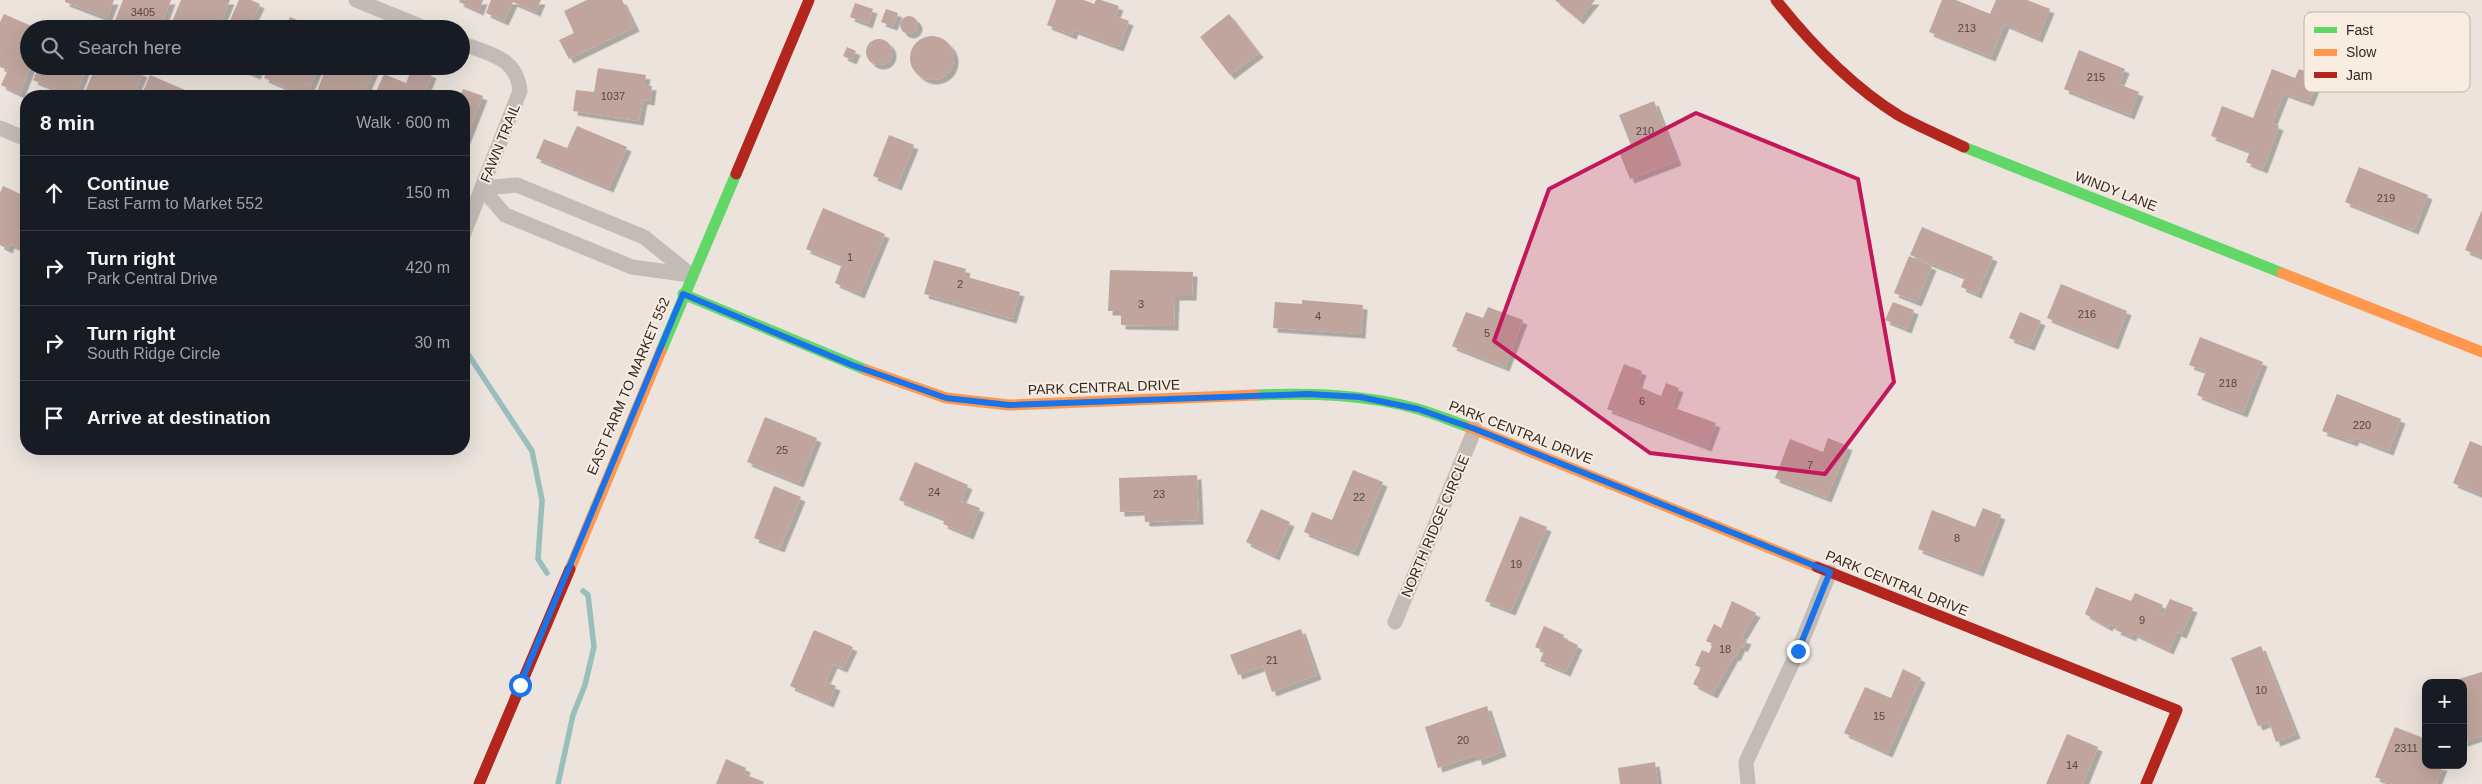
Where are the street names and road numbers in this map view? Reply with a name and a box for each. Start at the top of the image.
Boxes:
street label: FAWN TRAIL [477,101,523,185]
street label: WINDY LANE [2073,168,2159,214]
street label: EAST FARM TO MARKET 552 [583,295,673,477]
street label: PARK CENTRAL DRIVE [1028,376,1180,398]
street label: PARK CENTRAL DRIVE [1447,397,1595,467]
street label: NORTH RIDGE CIRCLE [1398,452,1472,600]
street label: PARK CENTRAL DRIVE [1823,547,1971,619]

